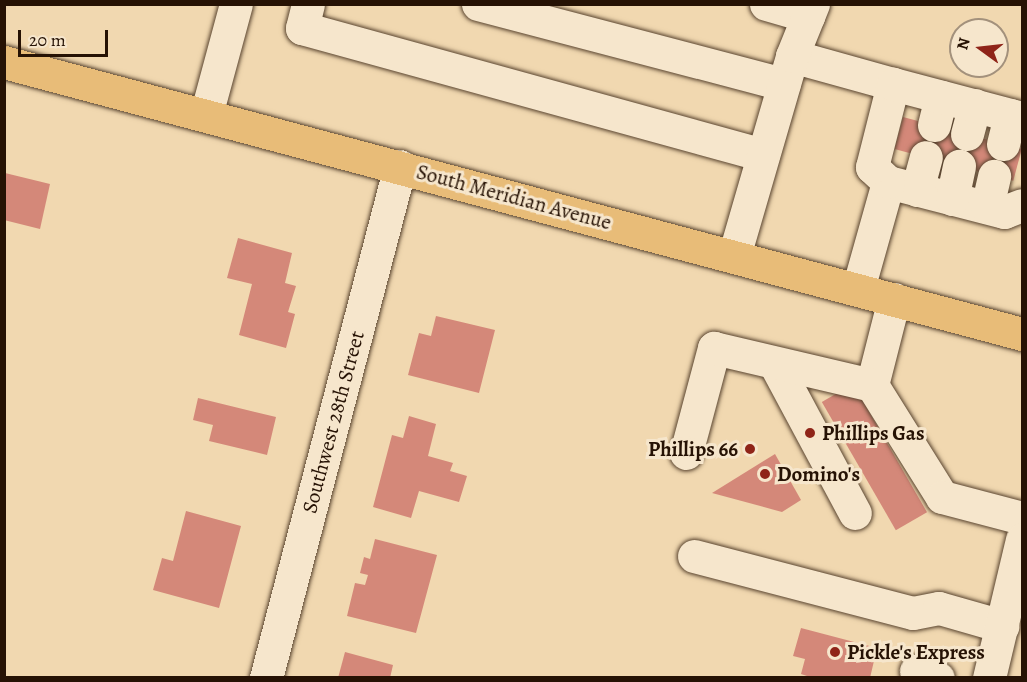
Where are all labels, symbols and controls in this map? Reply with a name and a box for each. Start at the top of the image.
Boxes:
scale bar [21,18,111,56]
north arrow [949,18,1009,78]
text: 20 m [29,28,66,52]
text: N [951,35,976,52]
street label: South Meridian Avenue [414,159,614,235]
street label: Southwest 28th Street [297,328,369,516]
place label: Phillips Gas [822,420,925,446]
marker: Phillips Gas [803,426,817,440]
place label: Phillips 66 [648,436,738,462]
marker: Phillips 66 [743,442,757,456]
place label: Domino's [777,461,860,487]
marker: Domino's [758,467,772,481]
place label: Pickle's Express [847,639,985,665]
marker: Pickle's Express [828,645,842,659]

